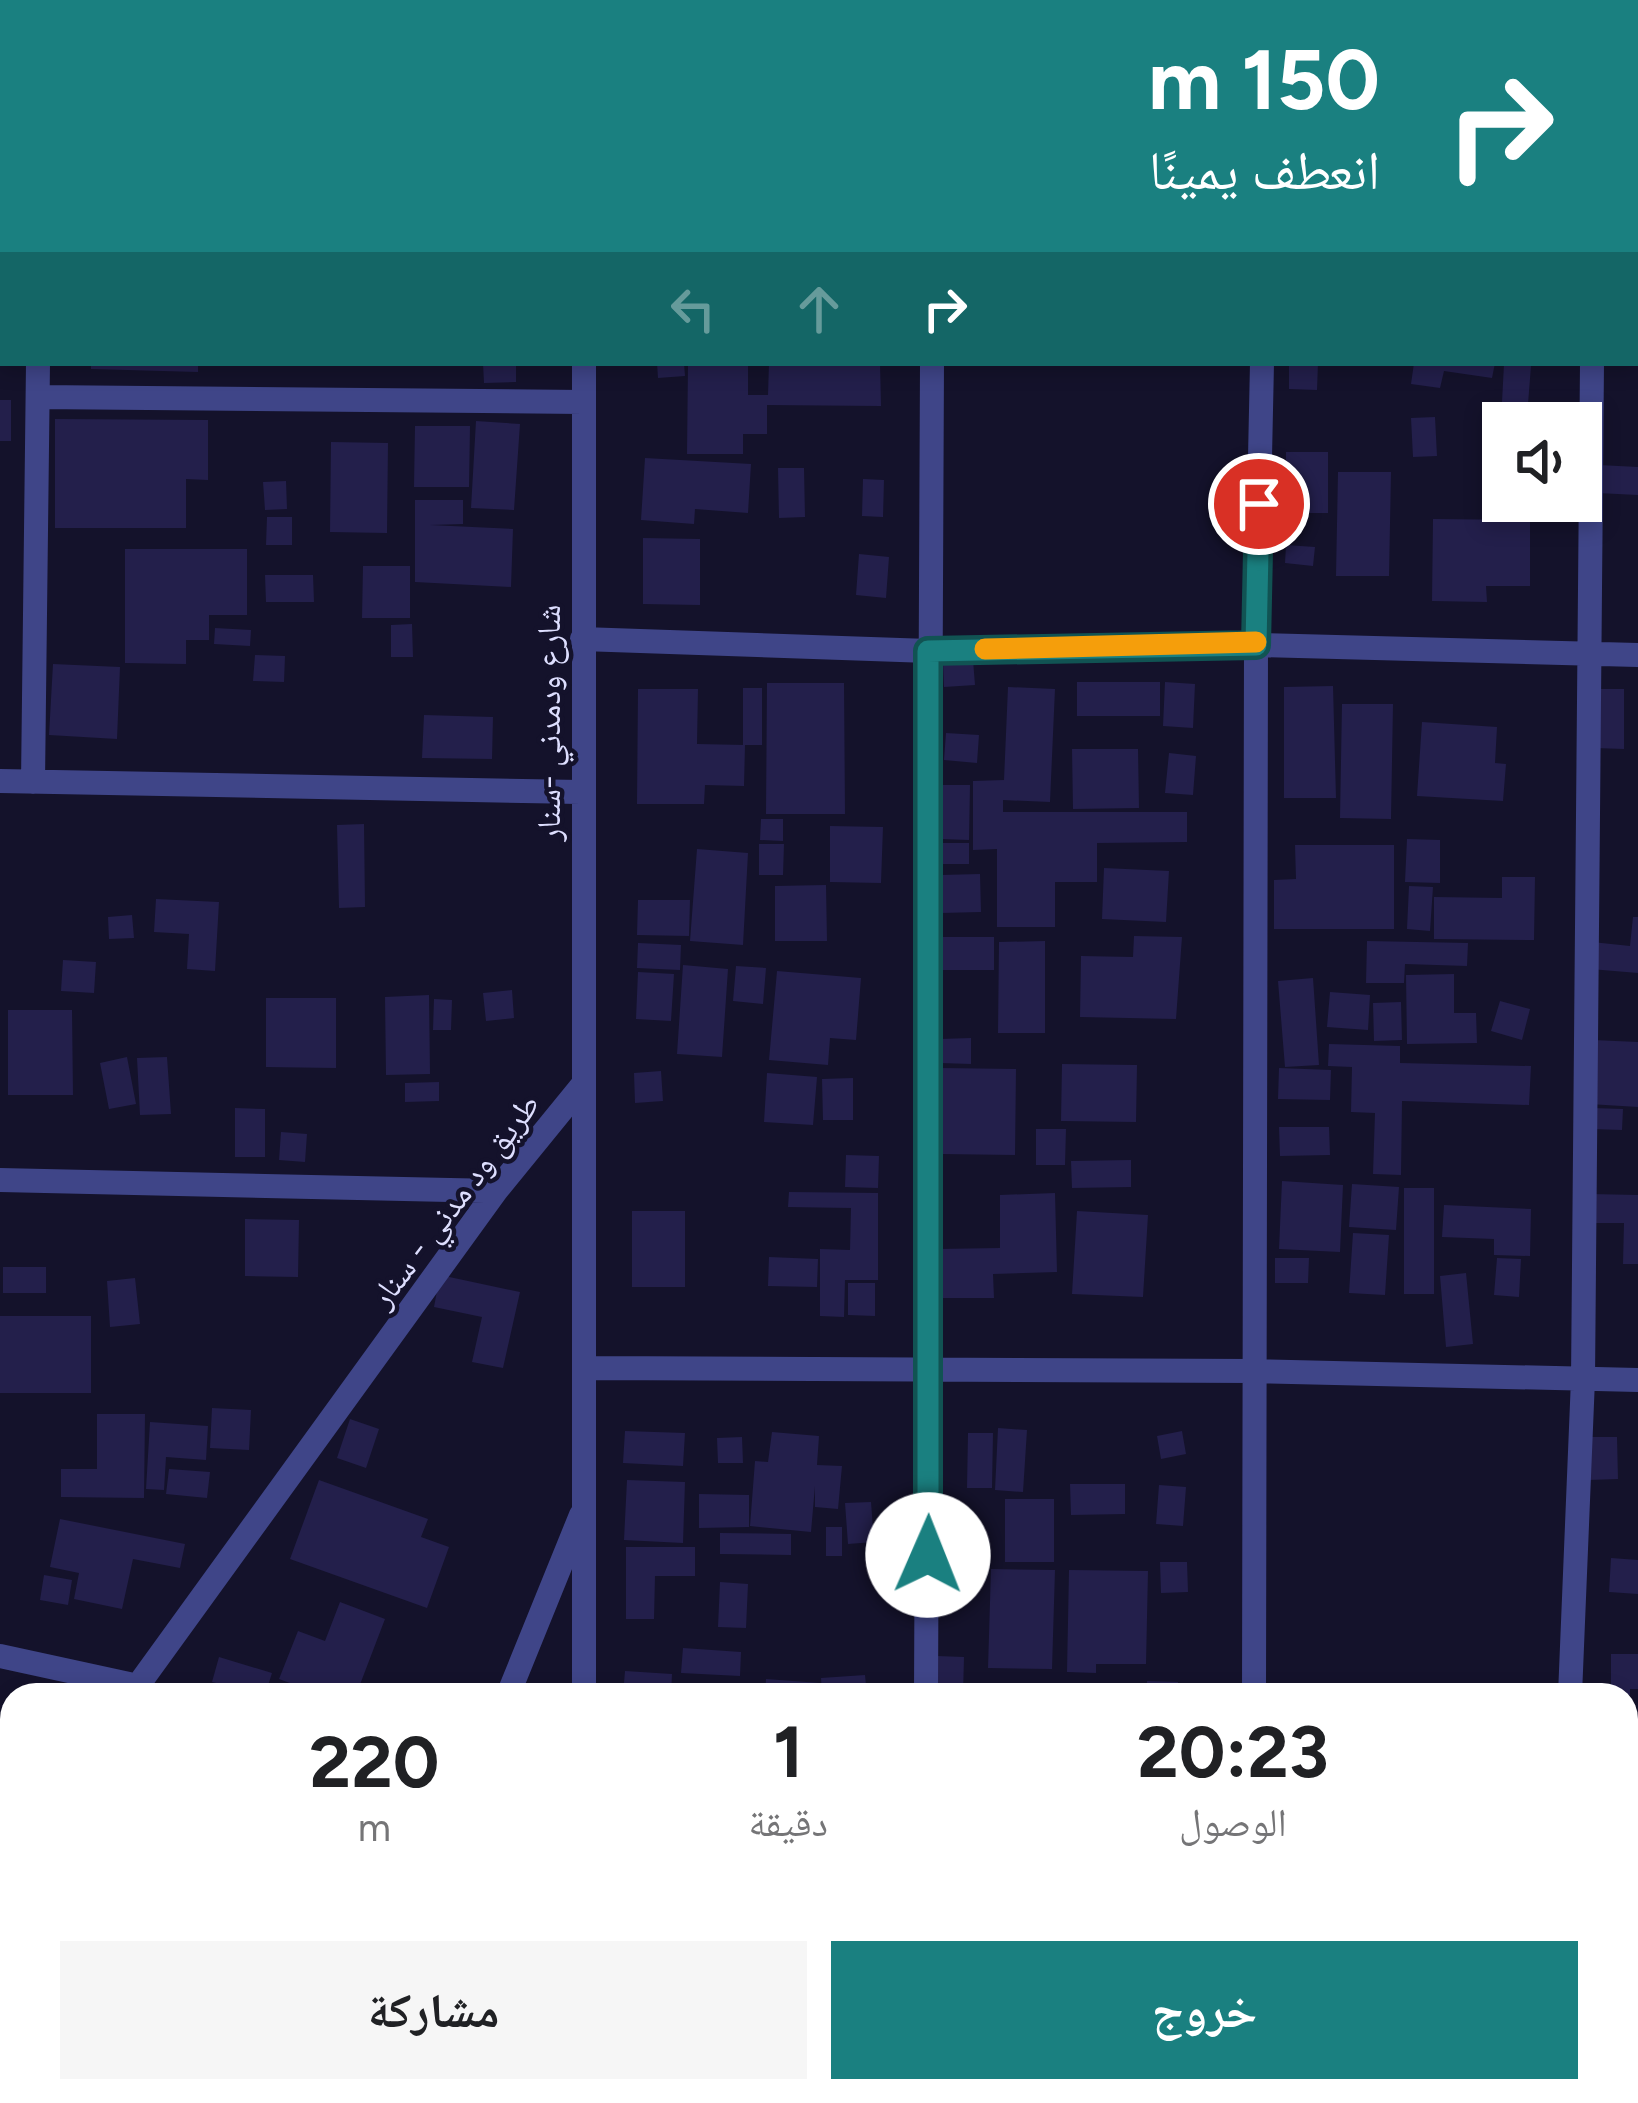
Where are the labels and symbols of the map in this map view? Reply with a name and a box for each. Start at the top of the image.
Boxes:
pin [1208,453,1310,555]
street label: شارع ودمدني -سنار [529,605,574,842]
street label: طريق ود مدني - سنار [361,1086,553,1320]
position arrow [865,1492,991,1618]

